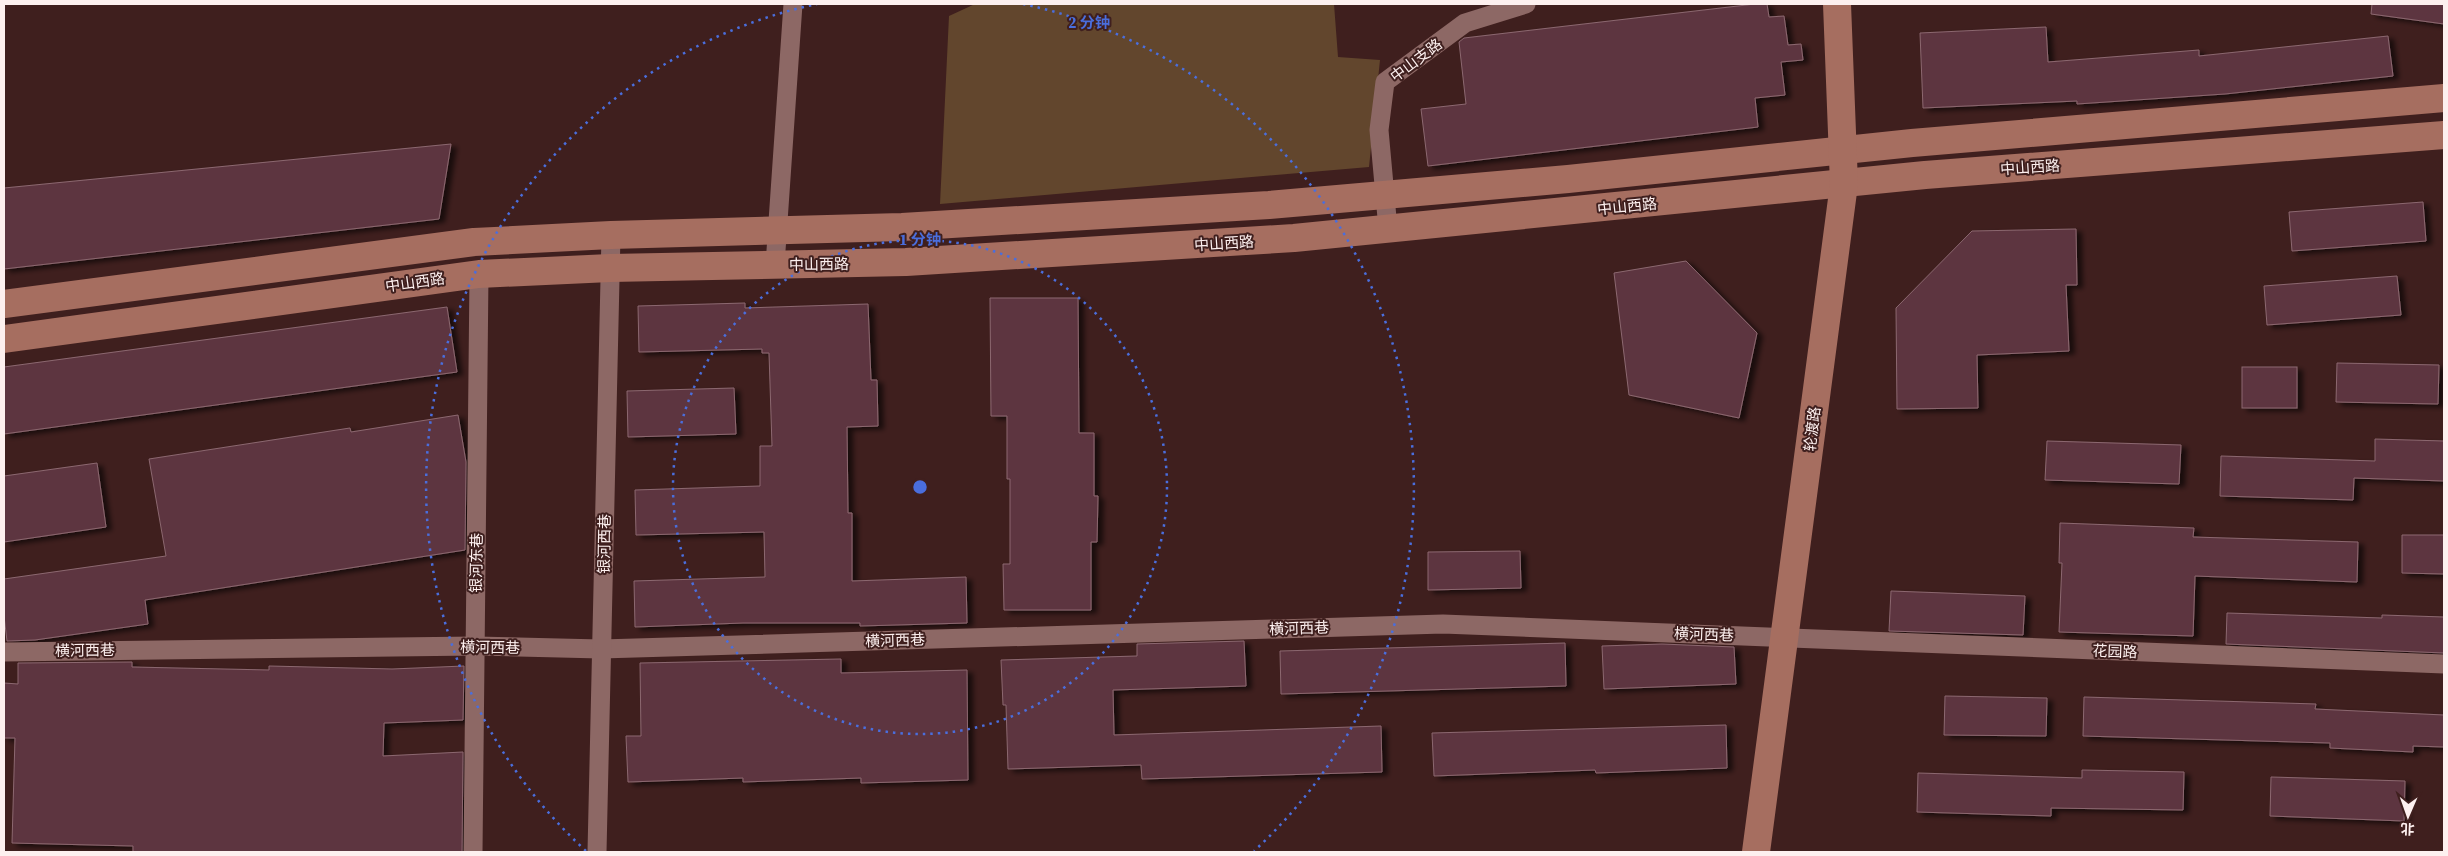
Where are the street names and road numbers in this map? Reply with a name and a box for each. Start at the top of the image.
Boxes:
street label: 中山支路 [1386,34,1446,86]
street label: 中山西路 [1999,154,2061,180]
street label: 中山西路 [1596,192,1658,220]
street label: 中山西路 [1193,230,1255,256]
street label: 中山西路 [789,253,849,275]
street label: 中山西路 [384,267,446,297]
street label: 轮渡路 [1799,405,1825,453]
street label: 银河西巷 [593,514,615,574]
street label: 银河东巷 [465,533,487,593]
street label: 横河西巷 [1269,616,1329,640]
street label: 横河西巷 [1674,622,1734,646]
street label: 横河西巷 [865,628,925,652]
street label: 横河西巷 [460,636,520,658]
street label: 横河西巷 [55,639,115,661]
street label: 花园路 [2092,640,2138,662]

